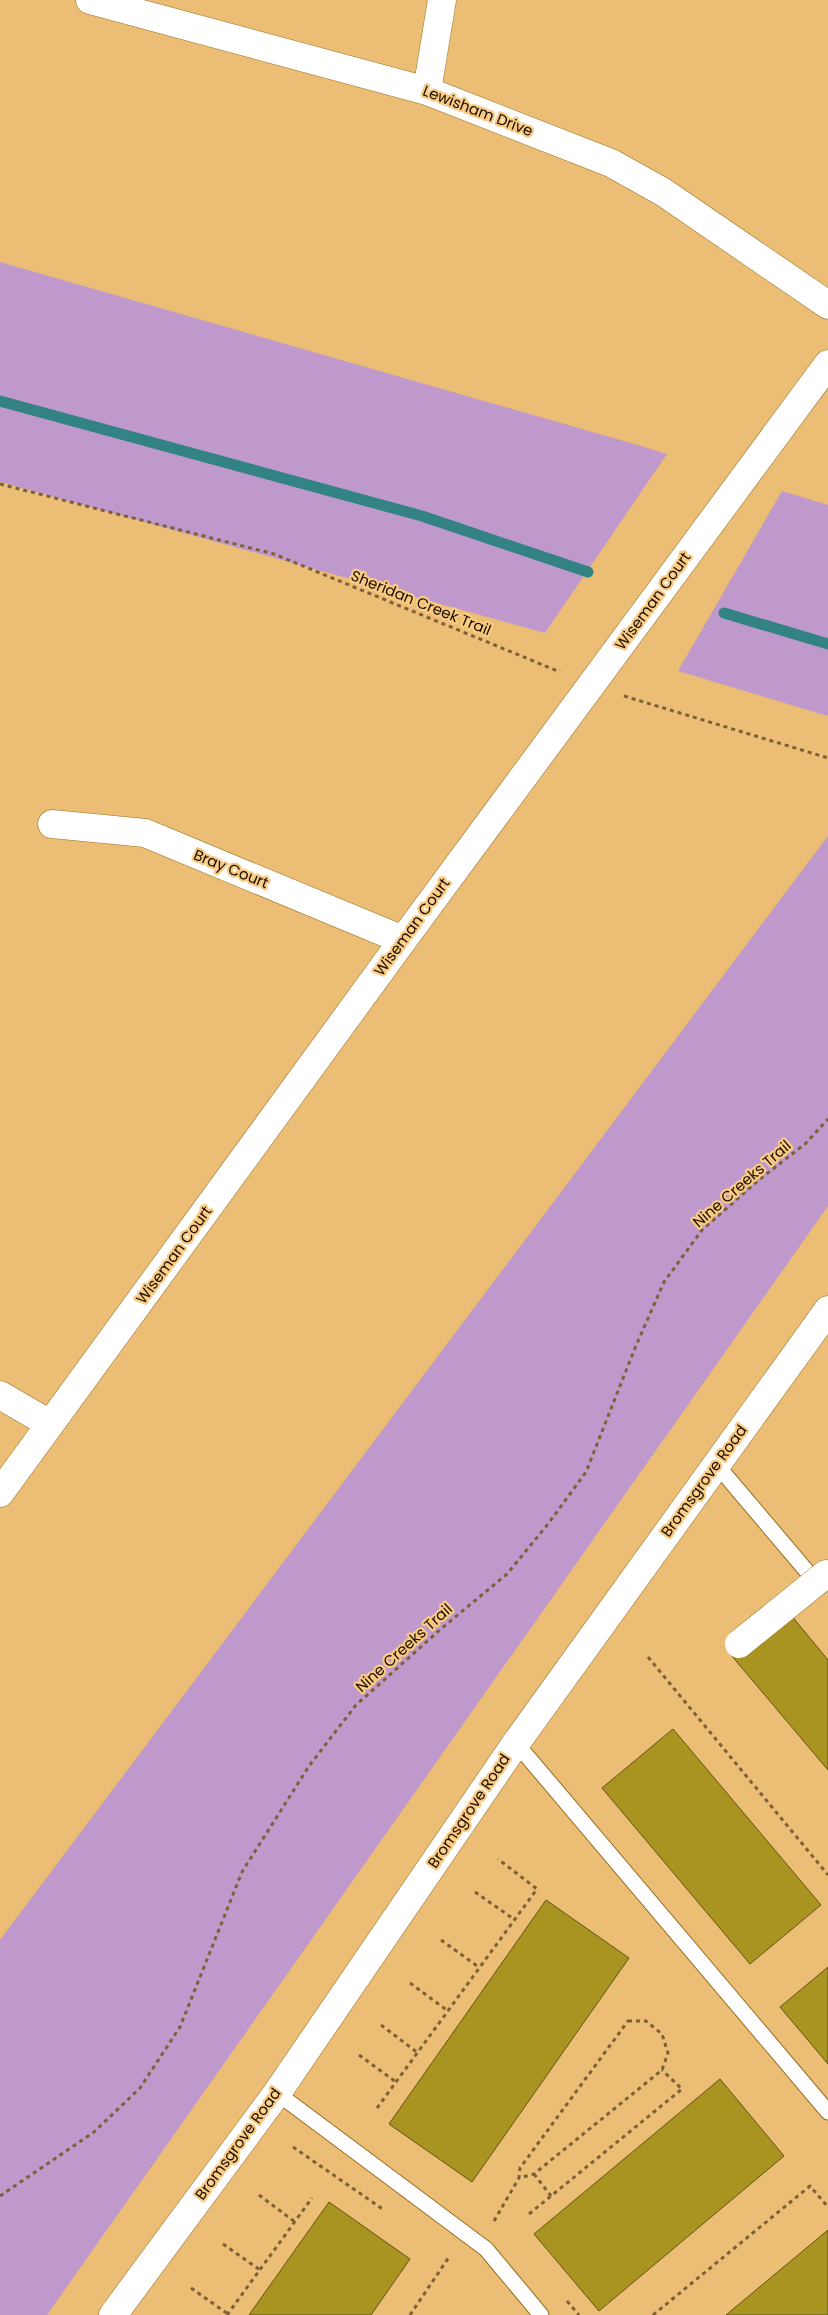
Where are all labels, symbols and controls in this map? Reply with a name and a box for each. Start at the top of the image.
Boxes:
street label: Lewisham Drive [420,80,536,141]
street label: Wiseman Court [610,547,695,654]
street label: Sheridan Creek Trail [348,565,494,640]
street label: Bray Court [191,844,272,893]
street label: Wiseman Court [369,873,454,980]
street label: Nine Creeks Trail [688,1135,795,1232]
street label: Wiseman Court [131,1201,216,1308]
street label: Bromsgrove Road [656,1420,751,1541]
street label: Nine Creeks Trail [351,1598,457,1697]
street label: Bromsgrove Road [422,1749,515,1872]
street label: Bromsgrove Road [190,2083,285,2204]

